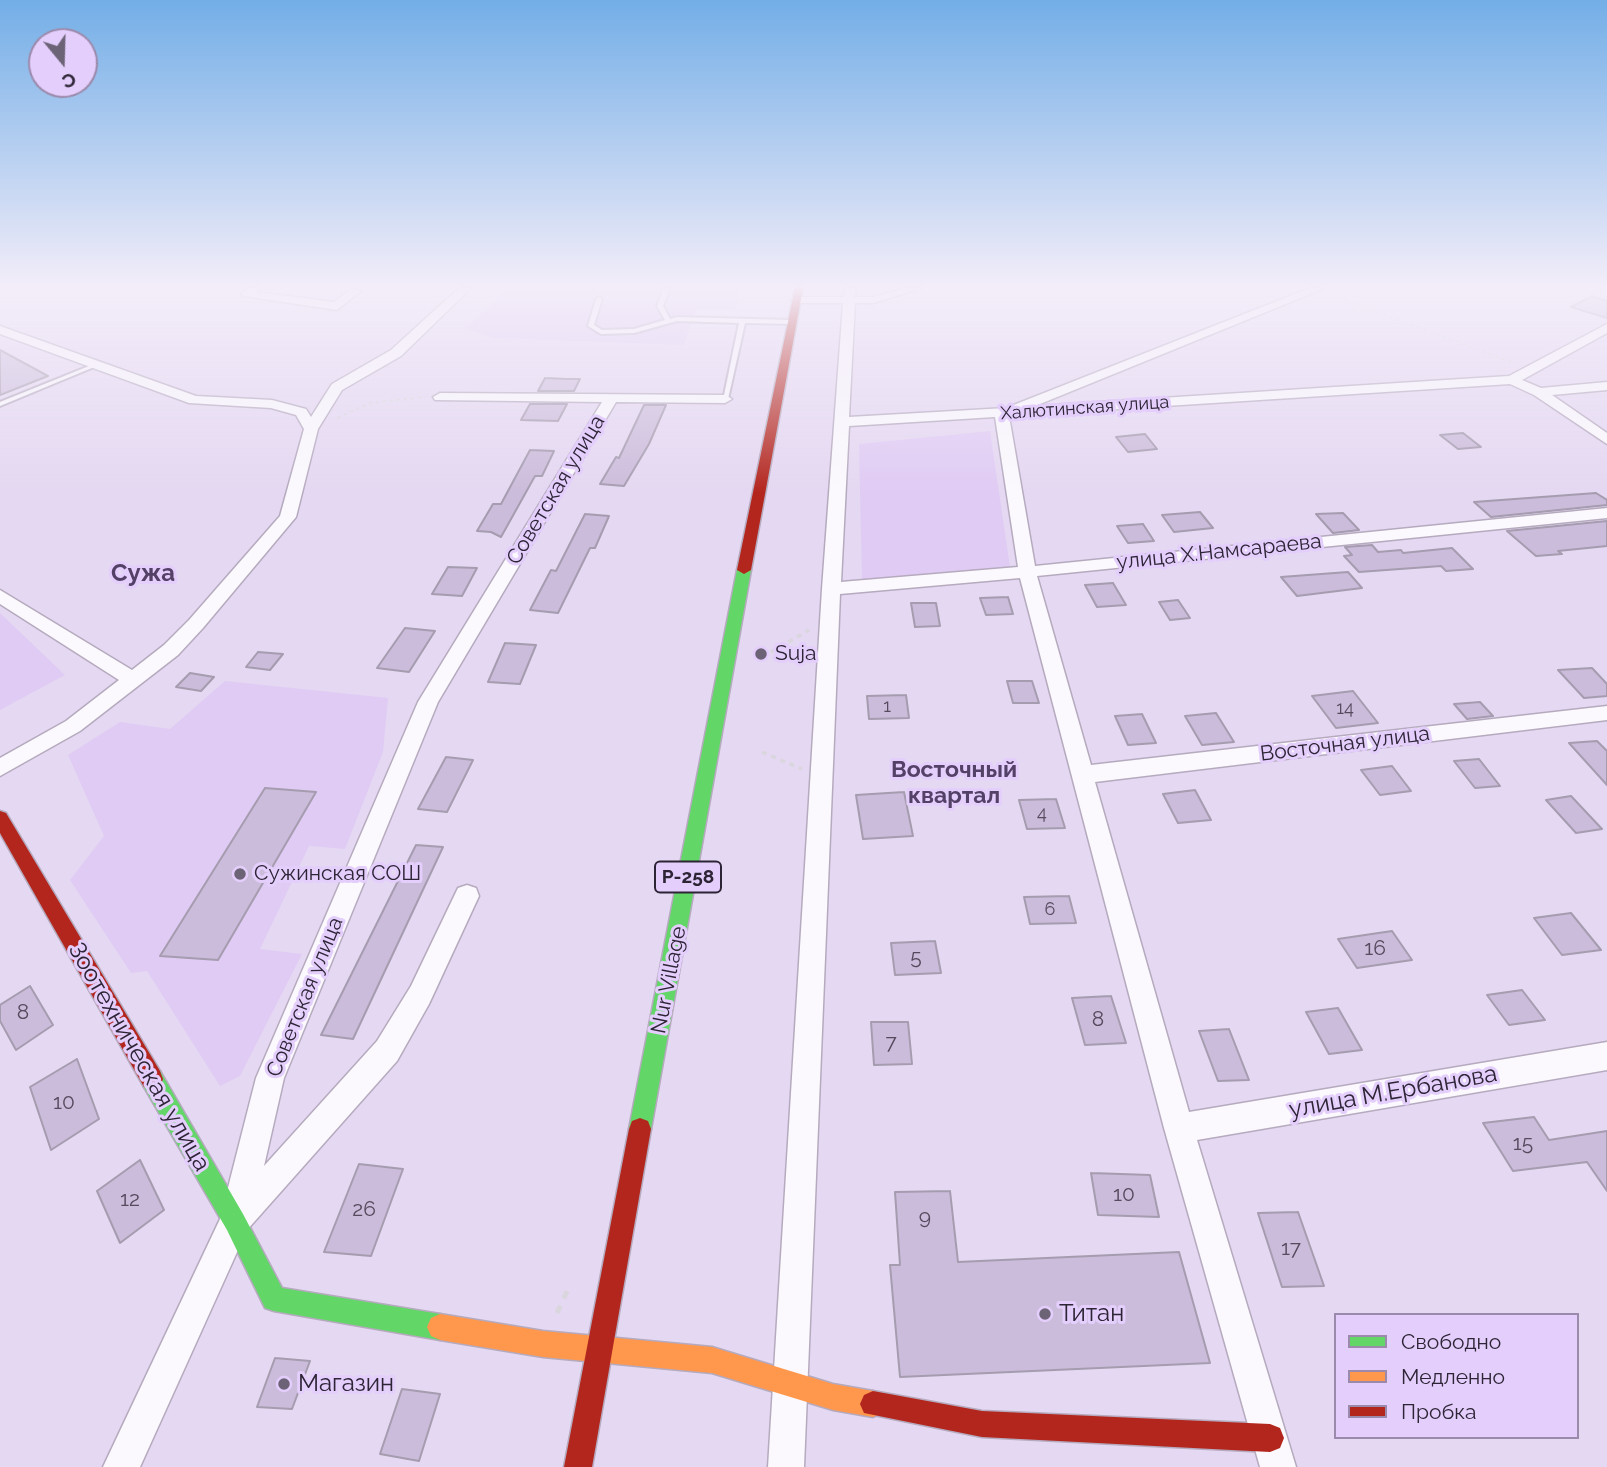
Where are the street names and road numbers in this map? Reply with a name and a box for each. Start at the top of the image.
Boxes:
street label: Халютинская улица [1000,391,1170,425]
street label: Советская улица [501,411,611,569]
street label: улица Х.Намсараева [1115,529,1323,575]
street label: Восточная улица [1259,721,1431,767]
road number: Р-258 [655,862,721,892]
street label: Советская улица [261,913,349,1081]
street label: Nur Village [646,924,692,1036]
street label: Зоотехническая улица [62,938,216,1176]
street label: улица М.Ербанова [1287,1060,1499,1124]

